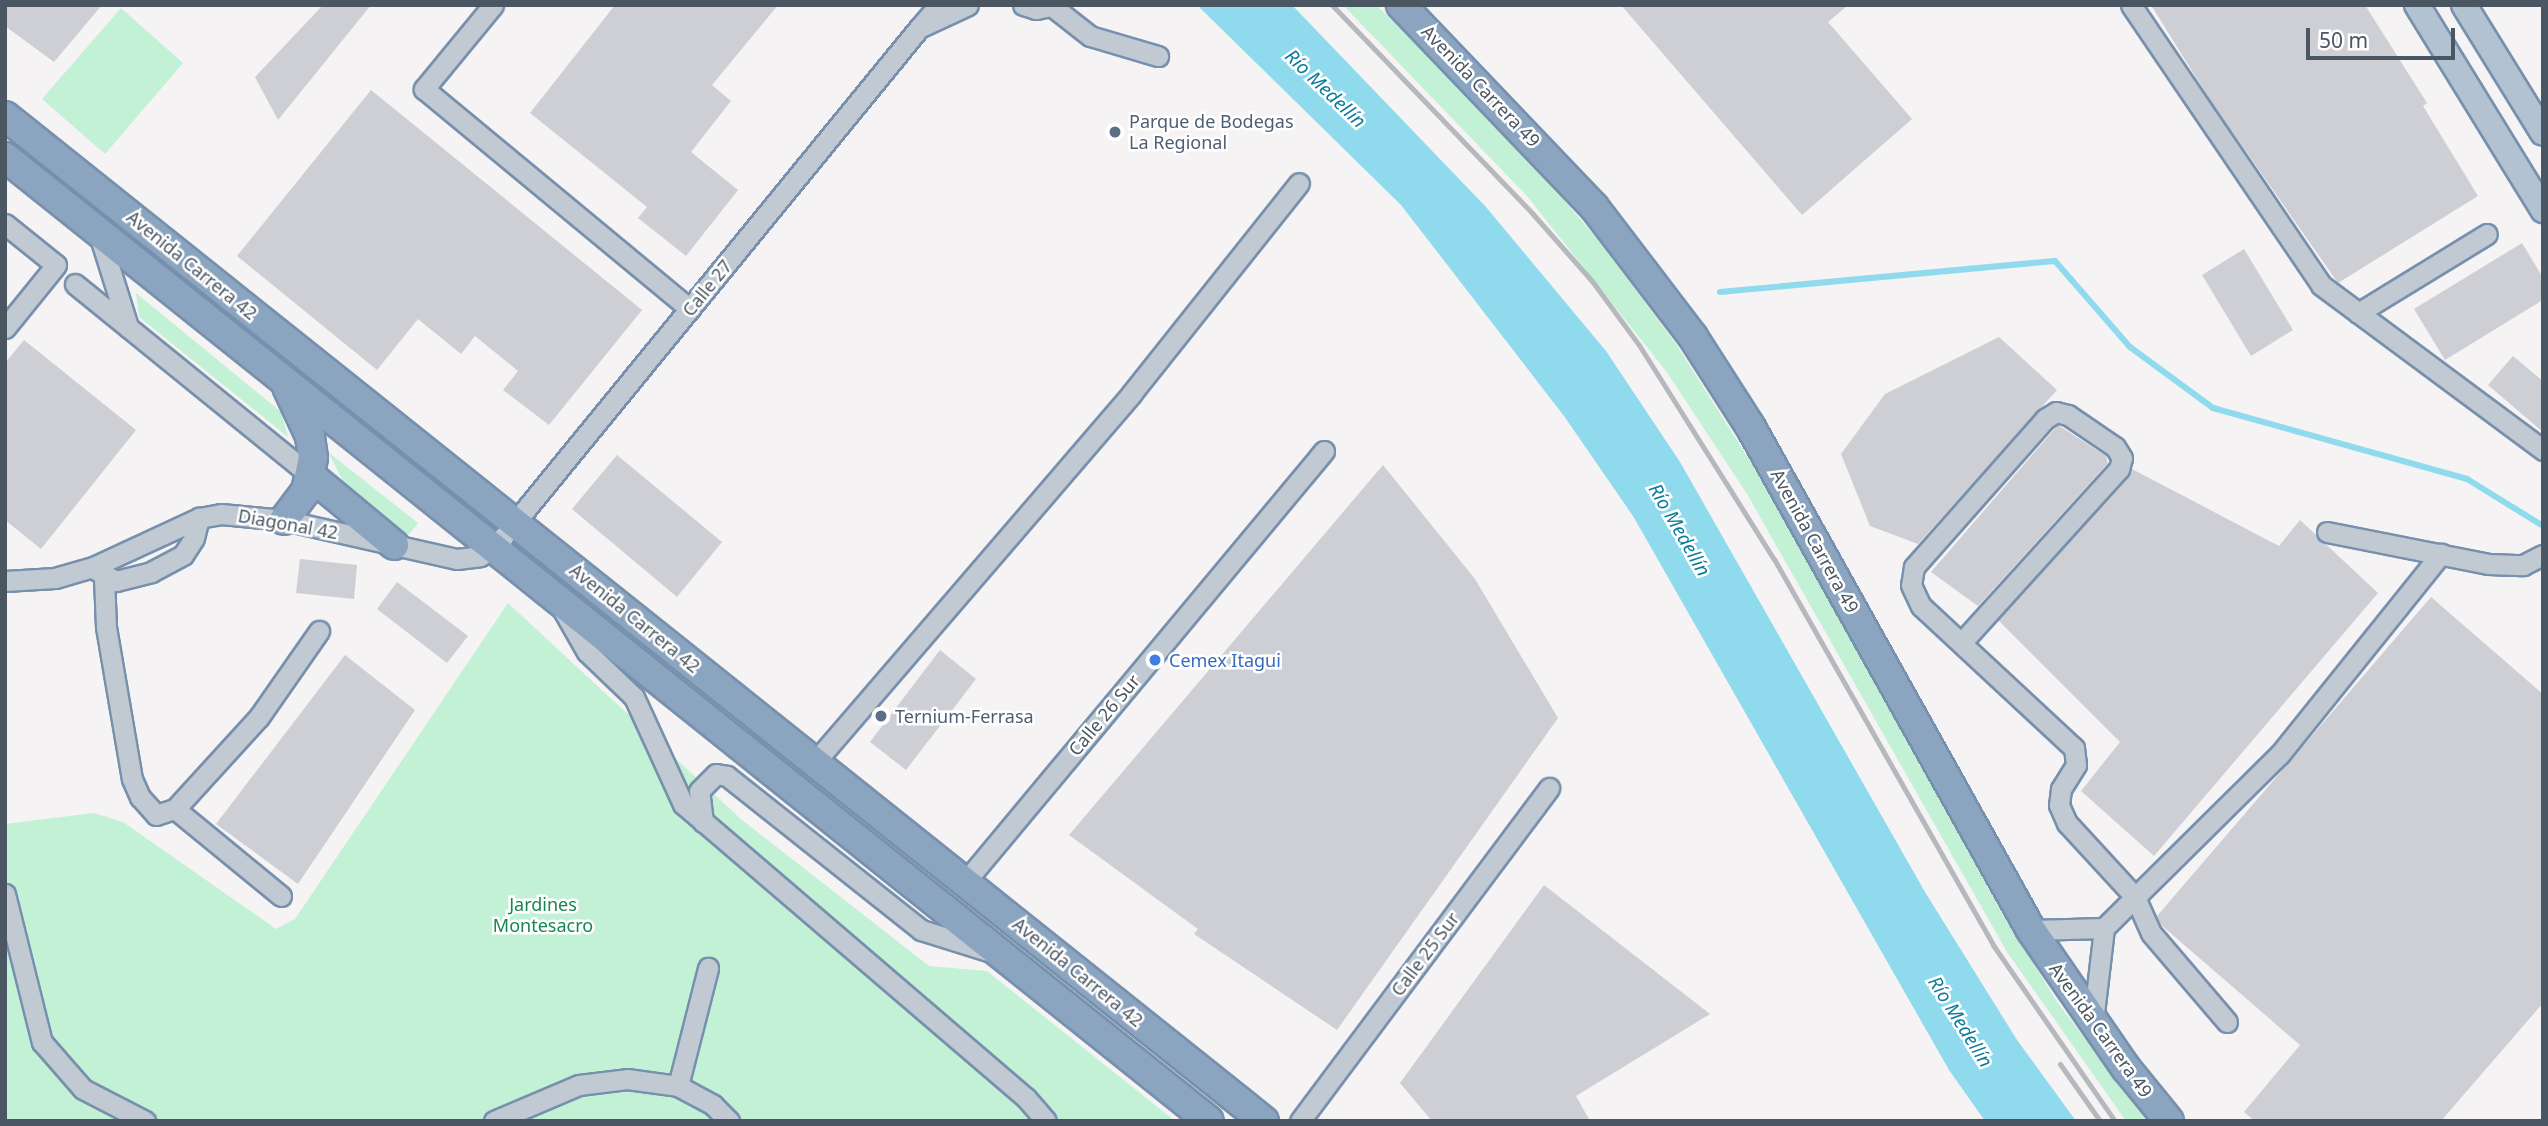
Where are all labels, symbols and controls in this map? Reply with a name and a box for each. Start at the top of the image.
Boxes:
scale bar [2310,14,2459,58]
street label: Avenida Carrera 49 [1417,21,1545,151]
text: 50 m [2319,26,2368,54]
water label: Río Medellín [1280,45,1370,133]
place label: Parque de Bodegas La Regional [1129,111,1294,154]
marker: Parque de Bodegas La Regional [1107,124,1123,140]
street label: Avenida Carrera 42 [123,206,261,324]
street label: Calle 27 [678,255,736,321]
street label: Avenida Carrera 49 [1767,465,1863,617]
water label: Río Medellín [1643,480,1715,580]
street label: Diagonal 42 [236,505,340,543]
street label: Avenida Carrera 42 [566,559,704,677]
place label: Cemex Itagui [1169,649,1281,671]
marker: Cemex Itagui [1147,652,1163,668]
street label: Calle 26 Sur [1064,670,1144,760]
place label: Ternium-Ferrasa [895,705,1034,727]
marker: Ternium-Ferrasa [873,708,889,724]
park label: Jardines Montesacro [493,894,593,936]
street label: Calle 25 Sur [1386,908,1464,1000]
street label: Avenida Carrera 42 [1009,913,1147,1031]
street label: Avenida Carrera 49 [2045,959,2157,1101]
water label: Río Medellín [1923,972,1997,1072]

